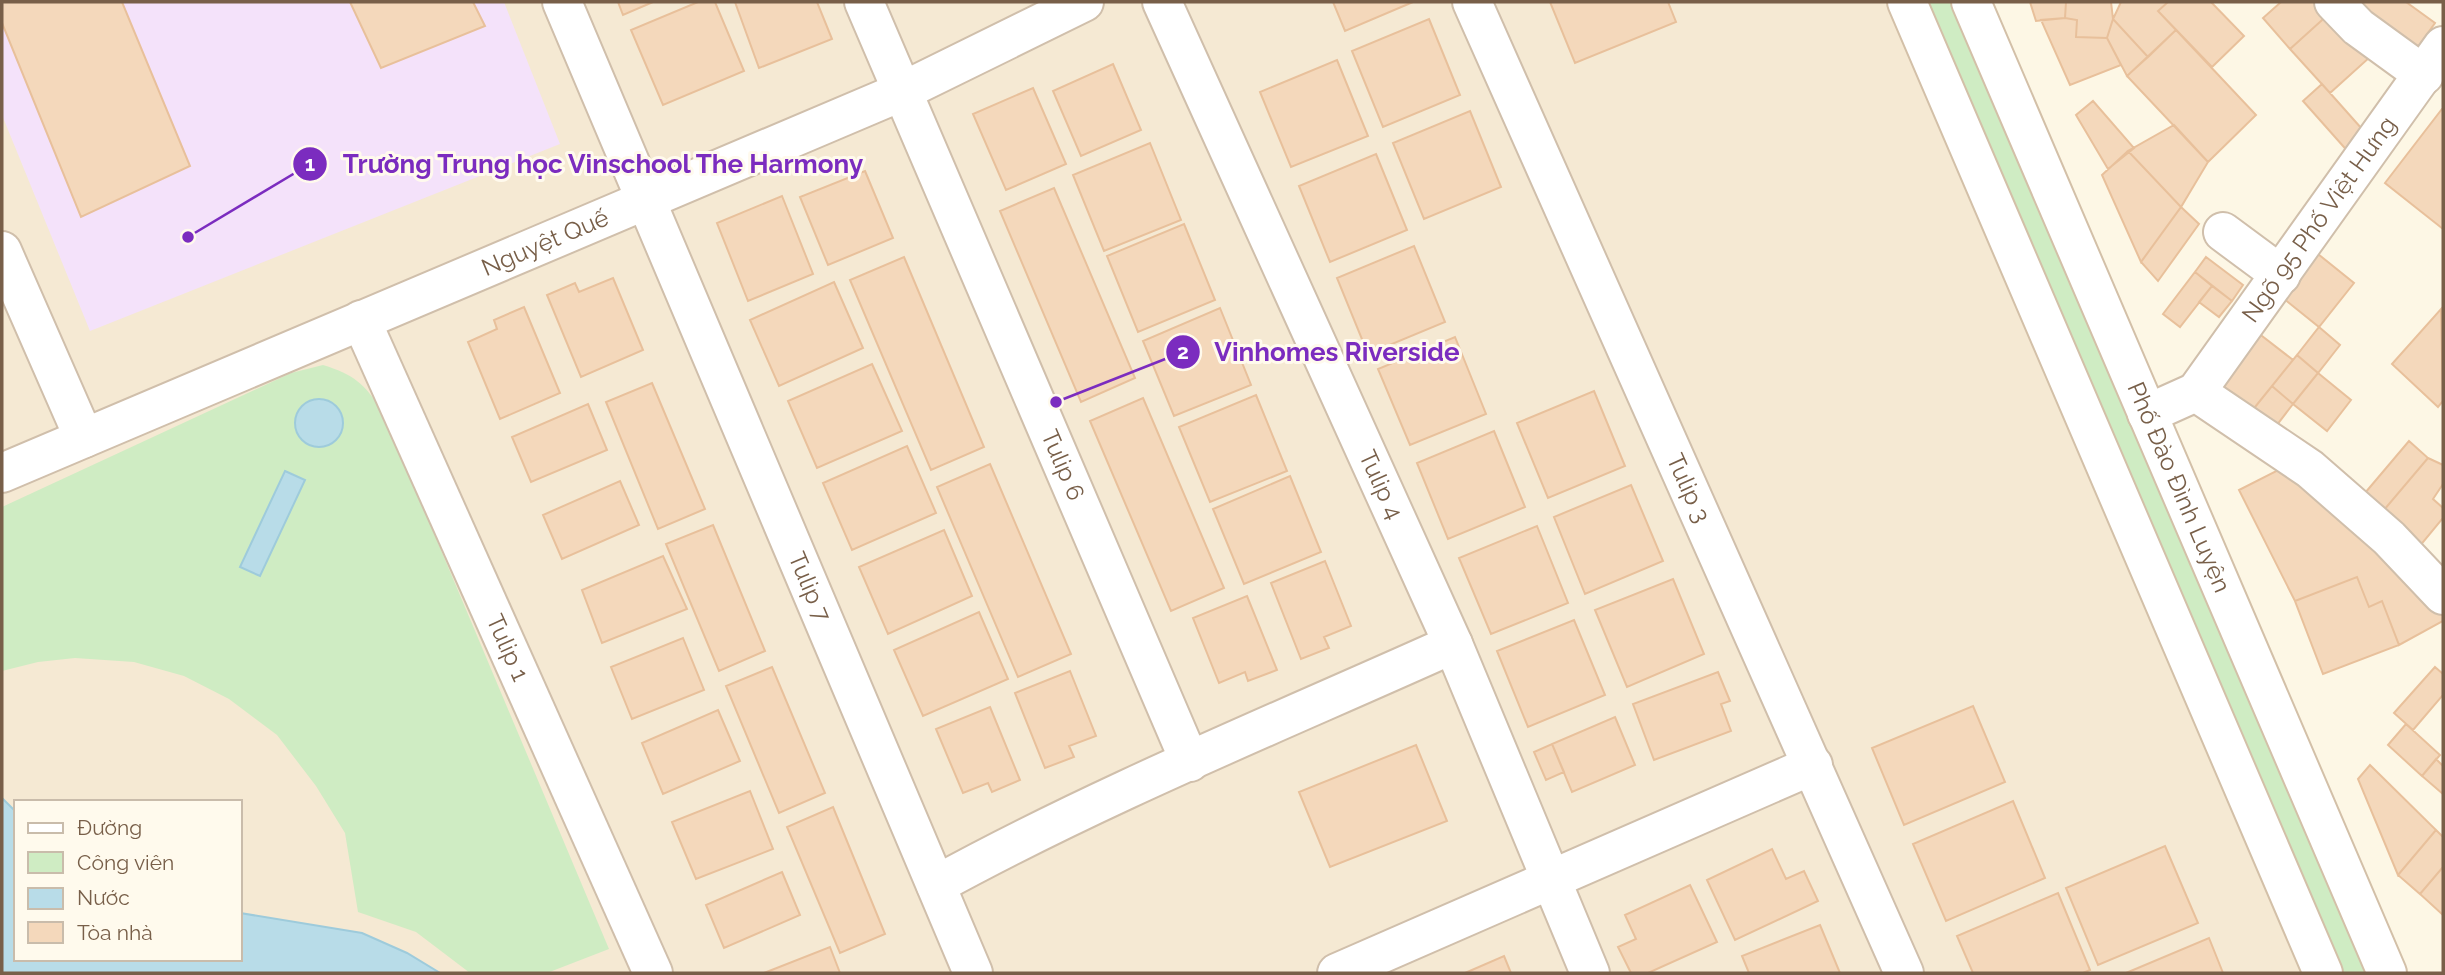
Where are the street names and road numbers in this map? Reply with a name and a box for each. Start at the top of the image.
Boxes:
street label: Ngõ 95 Phố Việt Hưng [2235,111,2402,328]
street label: Nguyệt Quế [477,203,613,282]
street label: Phố Đào Đình Luyện [2122,378,2237,597]
street label: Tulip 6 [1035,425,1091,505]
street label: Tulip 4 [1353,445,1409,524]
street label: Tulip 3 [1661,449,1717,527]
street label: Tulip 7 [783,548,838,626]
street label: Tulip 1 [481,610,536,685]

